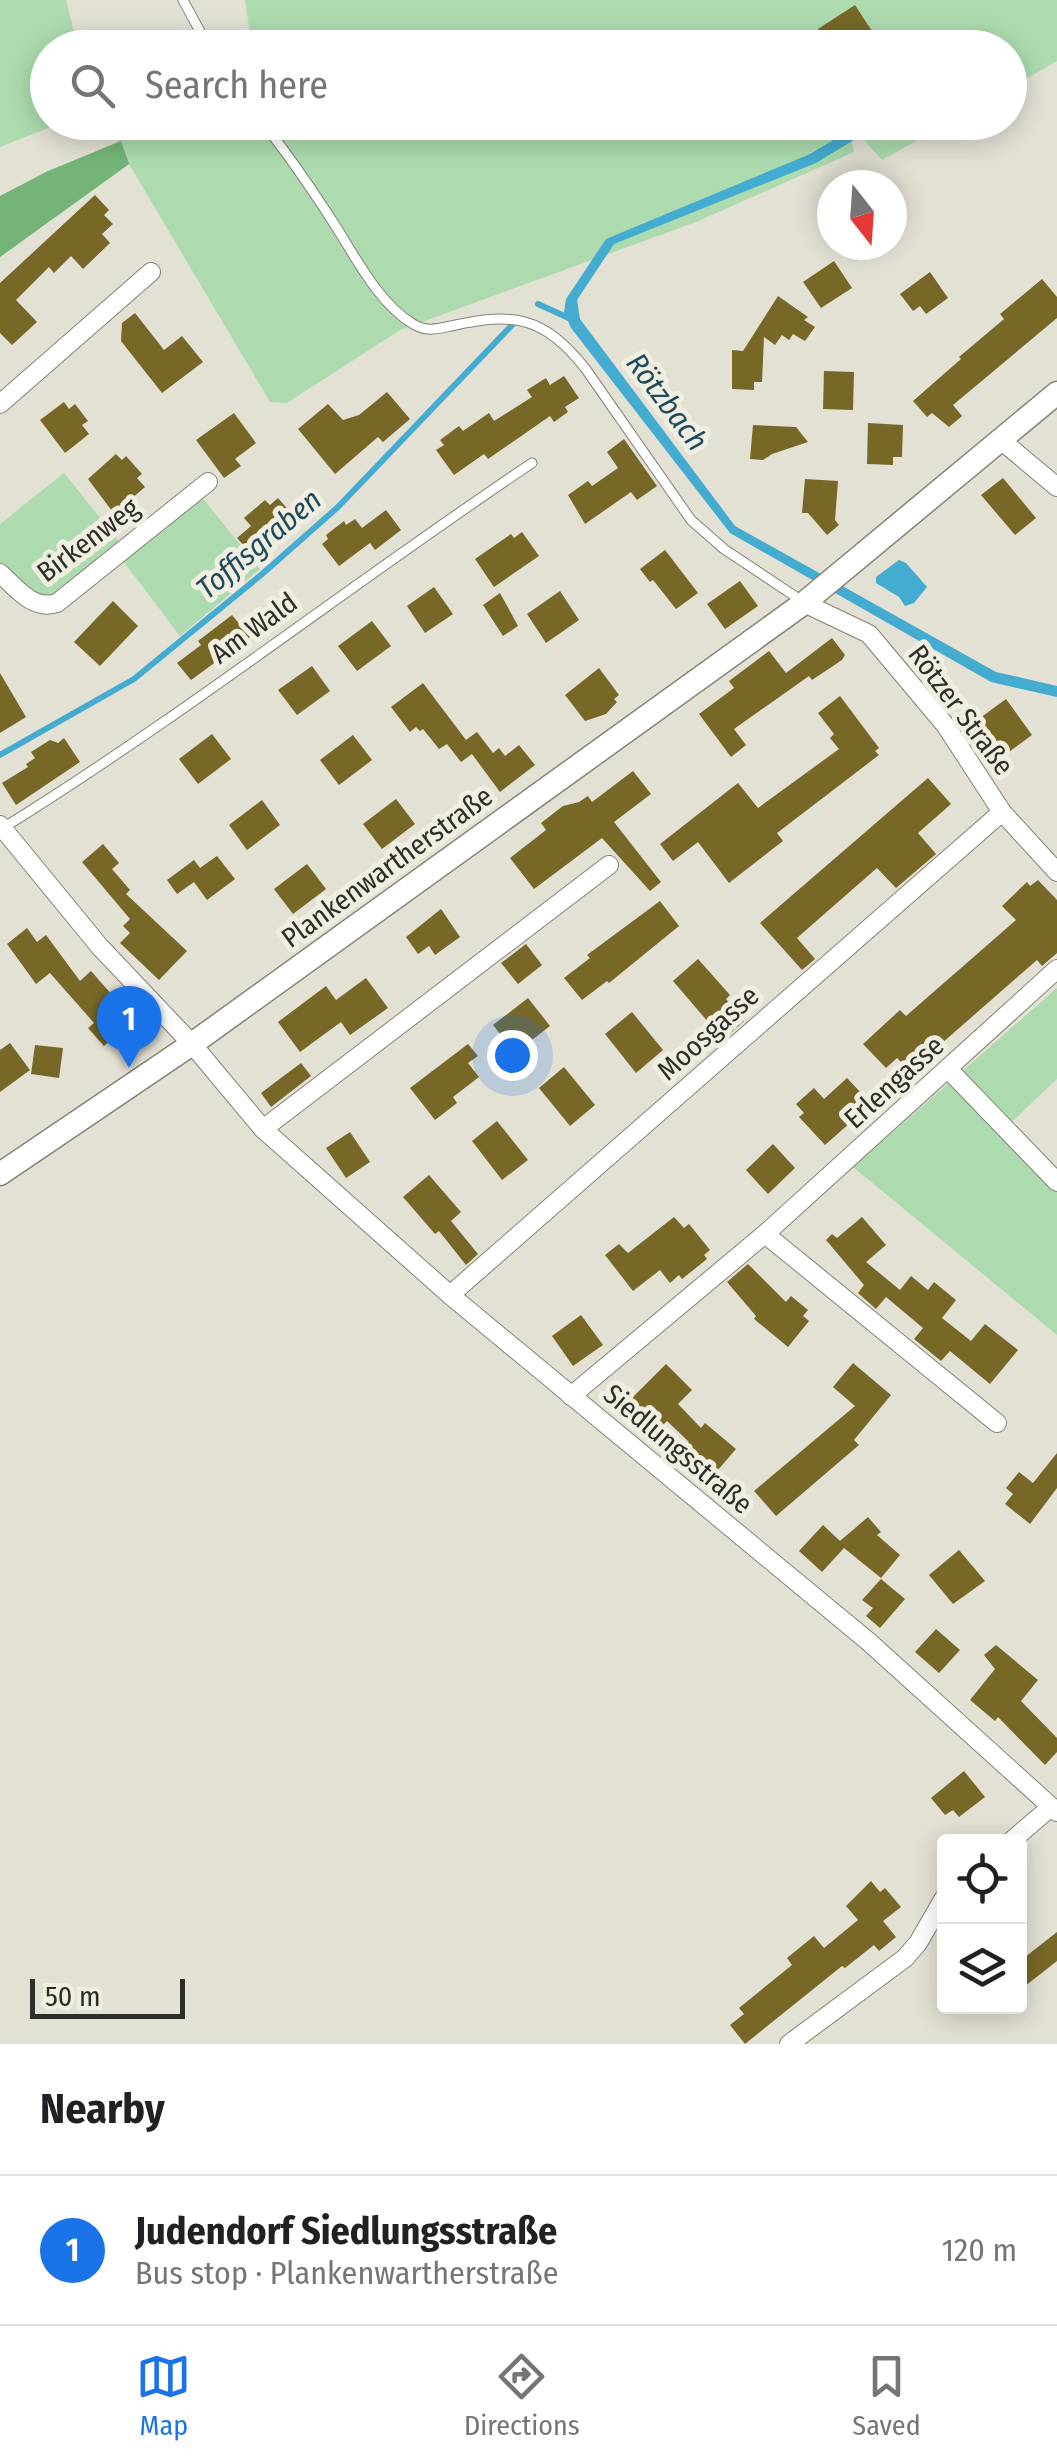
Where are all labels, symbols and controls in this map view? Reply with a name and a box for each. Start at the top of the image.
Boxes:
search box [30,30,1027,140]
icon: search [65,58,120,113]
text: Search here [145,62,328,108]
north arrow [817,170,907,260]
water label: Rötzbach [619,346,715,458]
water label: Toffisgraben [189,481,329,607]
street label: Birkenweg [31,491,146,589]
street label: Am Wald [204,586,304,670]
street label: Rötzer Straße [901,638,1021,782]
street label: Plankenwartherstraße [275,779,499,955]
street label: Moosgasse [651,979,765,1087]
pin: 1 [96,986,162,1068]
street label: Erlengasse [838,1029,950,1135]
your location [487,1030,538,1081]
street label: Siedlungsstraße [597,1377,759,1521]
map controls [937,1834,1027,2014]
button: locate [937,1834,1027,1924]
button: layers [937,1924,1027,2014]
scale bar [30,1974,185,2018]
text: 50 m [45,1980,101,2013]
text: Nearby [40,2084,165,2134]
text: Judendorf Siedlungsstraße [135,2208,557,2254]
text: 1 [66,2231,79,2269]
text: 120 m [942,2231,1017,2269]
text: Bus stop · Plankenwartherstraße [135,2254,558,2292]
tab: Map [136,2349,191,2442]
tab: Directions [464,2349,580,2442]
tab: Saved [852,2349,921,2442]

